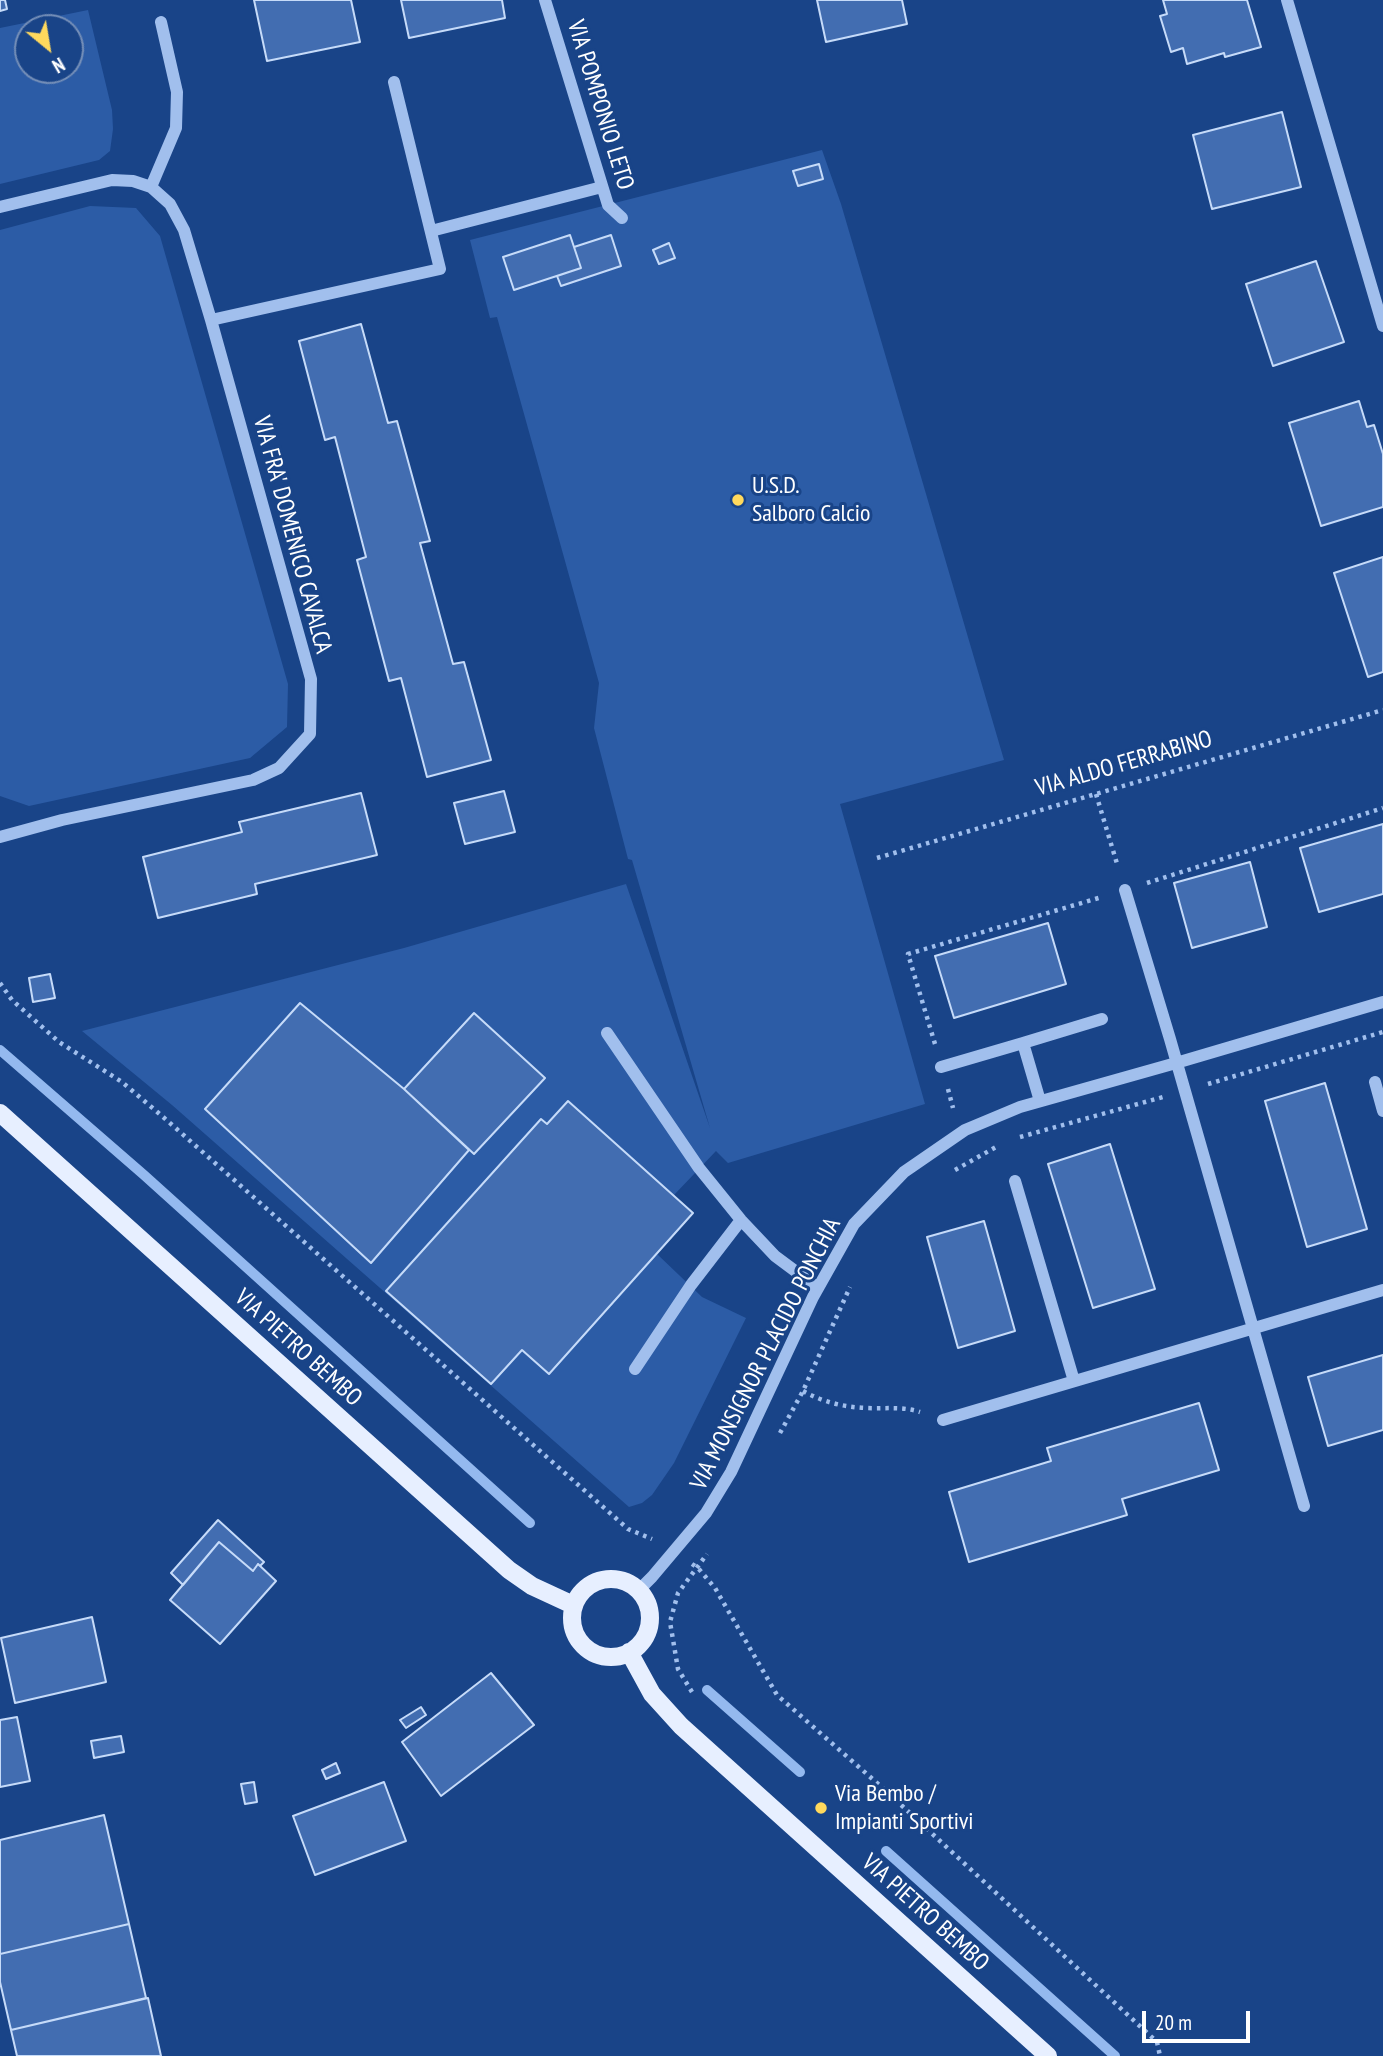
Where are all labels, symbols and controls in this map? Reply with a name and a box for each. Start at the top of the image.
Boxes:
north arrow [14,14,84,84]
street label: VIA POMPONIO LETO [561,17,639,193]
text: N [48,52,69,78]
street label: VIA FRA' DOMENICO CAVALCA [246,413,338,657]
place label: U.S.D. Salboro Calcio [752,472,870,528]
marker: U.S.D. Salboro Calcio [730,492,746,508]
street label: VIA ALDO FERRABINO [1032,725,1216,803]
street label: VIA MONSIGNOR PLACIDO PONCHIA [685,1213,847,1495]
street label: VIA PIETRO BEMBO [229,1283,367,1413]
place label: Via Bembo / Impianti Sportivi [835,1780,973,1836]
marker: Via Bembo / Impianti Sportivi [813,1800,829,1816]
street label: VIA PIETRO BEMBO [856,1848,994,1978]
scale bar [1145,1996,1254,2040]
text: 20 m [1155,2009,1192,2036]

